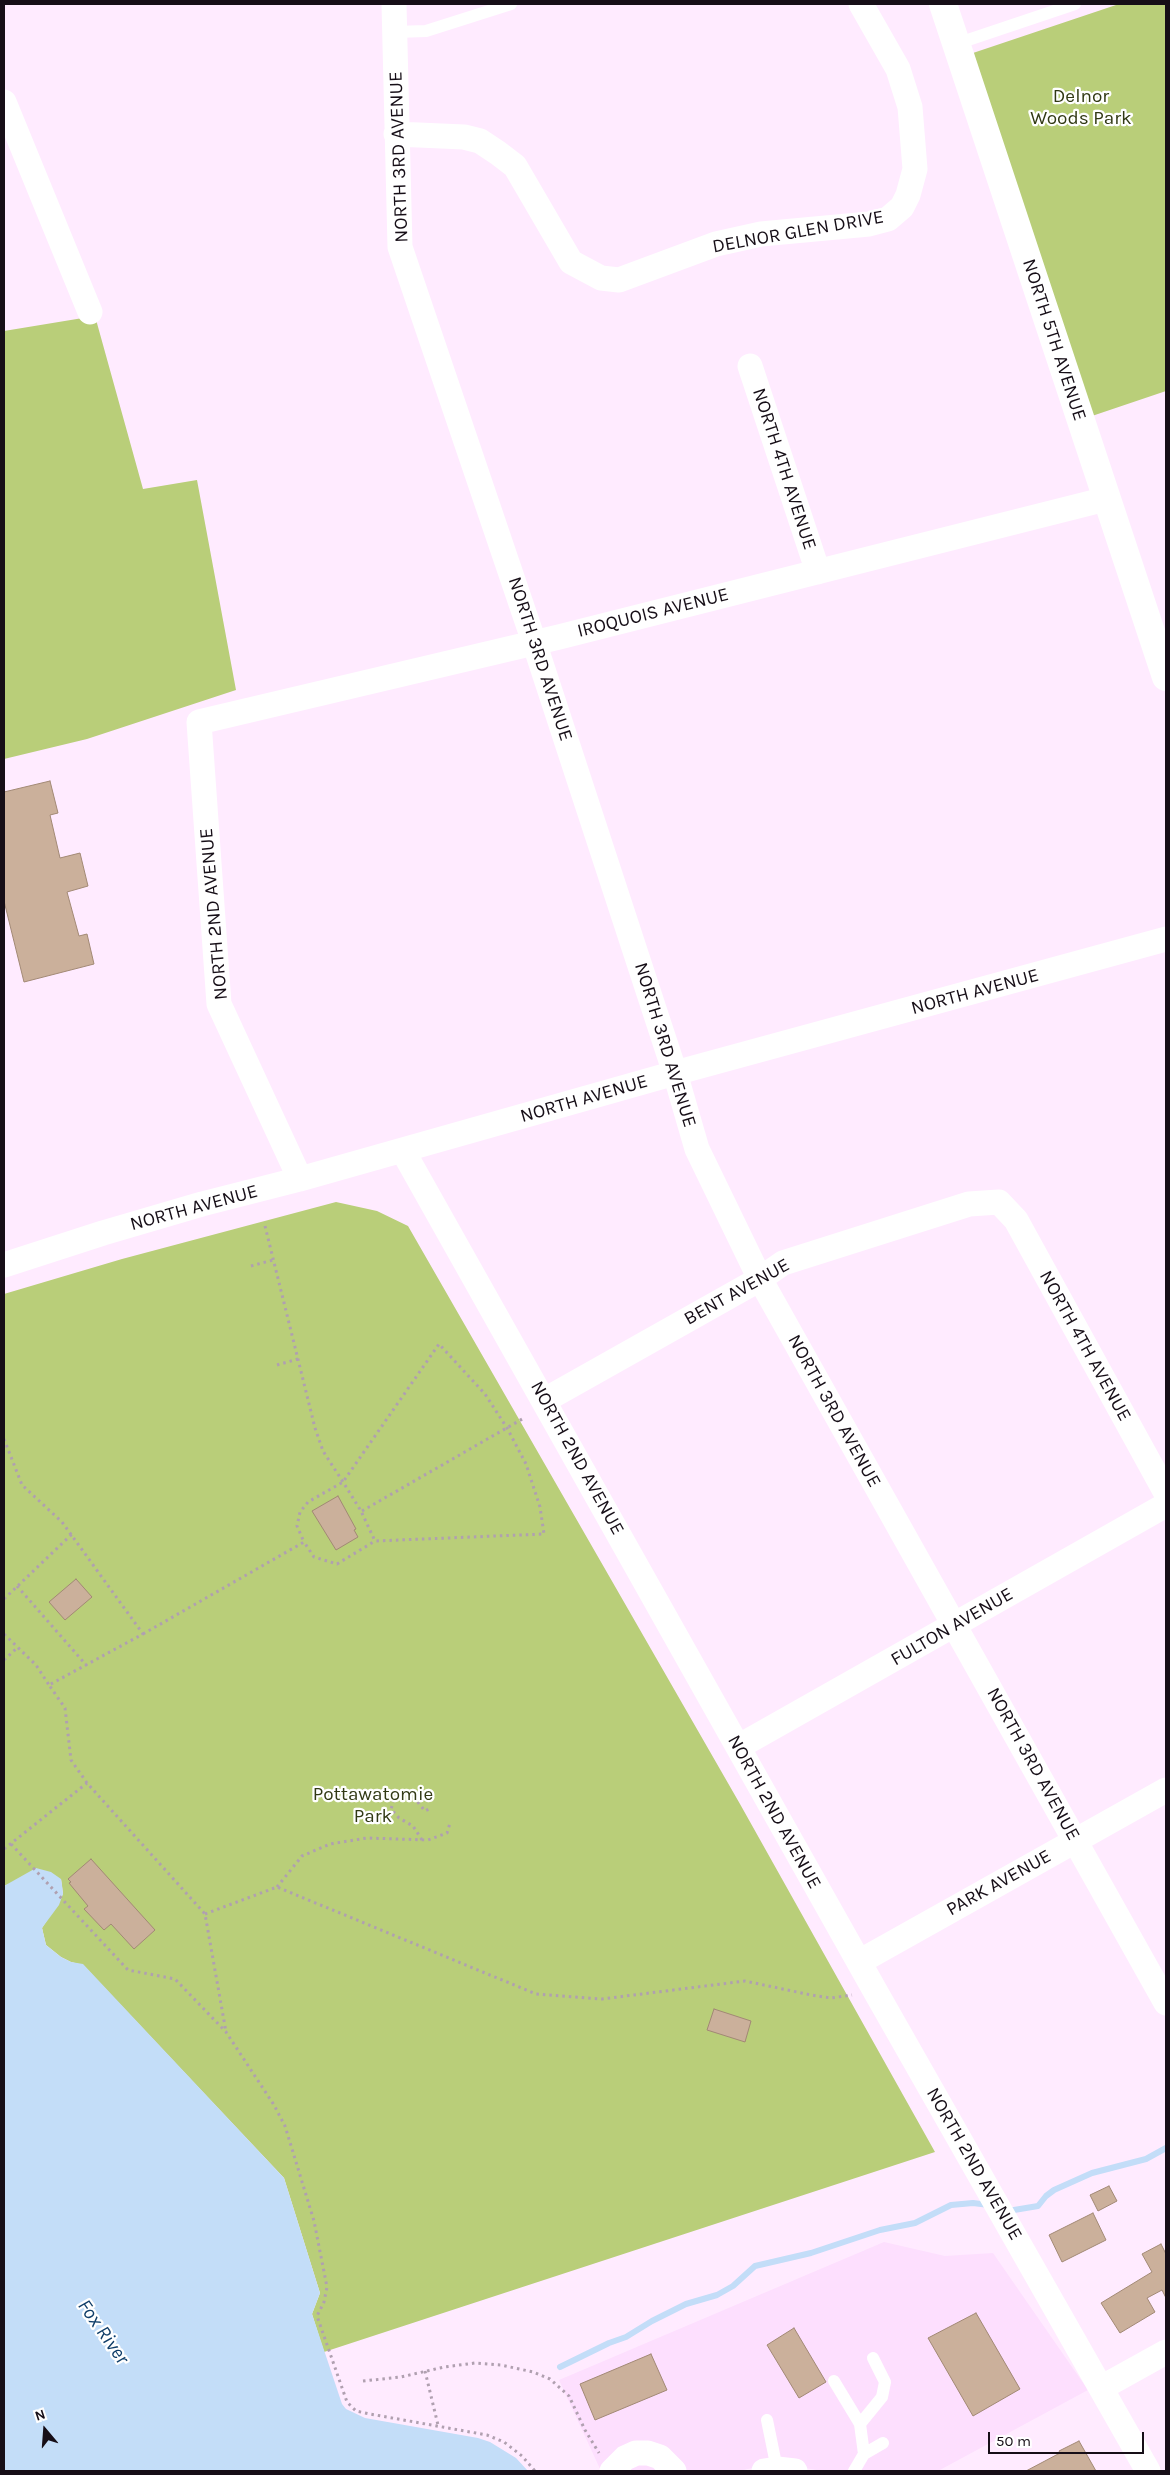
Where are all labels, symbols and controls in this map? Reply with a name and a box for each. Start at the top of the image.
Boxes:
street label: NORTH 3RD AVENUE [385,71,413,243]
park label: Delnor Woods Park [1030,86,1132,130]
street label: DELNOR GLEN DRIVE [711,206,885,258]
street label: NORTH 5TH AVENUE [1017,256,1091,424]
street label: NORTH 4TH AVENUE [747,385,821,553]
street label: NORTH 3RD AVENUE [503,574,577,744]
street label: IROQUOIS AVENUE [575,583,731,643]
street label: NORTH 2ND AVENUE [195,827,233,1001]
street label: NORTH 3RD AVENUE [629,960,701,1130]
street label: NORTH AVENUE [909,964,1041,1020]
street label: NORTH AVENUE [518,1070,650,1128]
street label: NORTH AVENUE [128,1180,260,1236]
street label: BENT AVENUE [680,1254,794,1330]
street label: NORTH 4TH AVENUE [1034,1267,1136,1425]
street label: NORTH 3RD AVENUE [782,1331,886,1491]
street label: NORTH 2ND AVENUE [525,1377,629,1539]
street label: FULTON AVENUE [887,1583,1017,1671]
street label: NORTH 3RD AVENUE [981,1684,1085,1844]
street label: NORTH 2ND AVENUE [722,1731,826,1893]
park label: Pottawatomie Park [313,1784,433,1828]
street label: PARK AVENUE [943,1845,1055,1921]
street label: NORTH 2ND AVENUE [921,2084,1027,2244]
water label: Fox River [72,2295,134,2369]
north arrow [20,2405,70,2455]
text: N [33,2406,48,2425]
scale bar [990,2422,1146,2454]
text: 50 m [996,2432,1031,2450]

